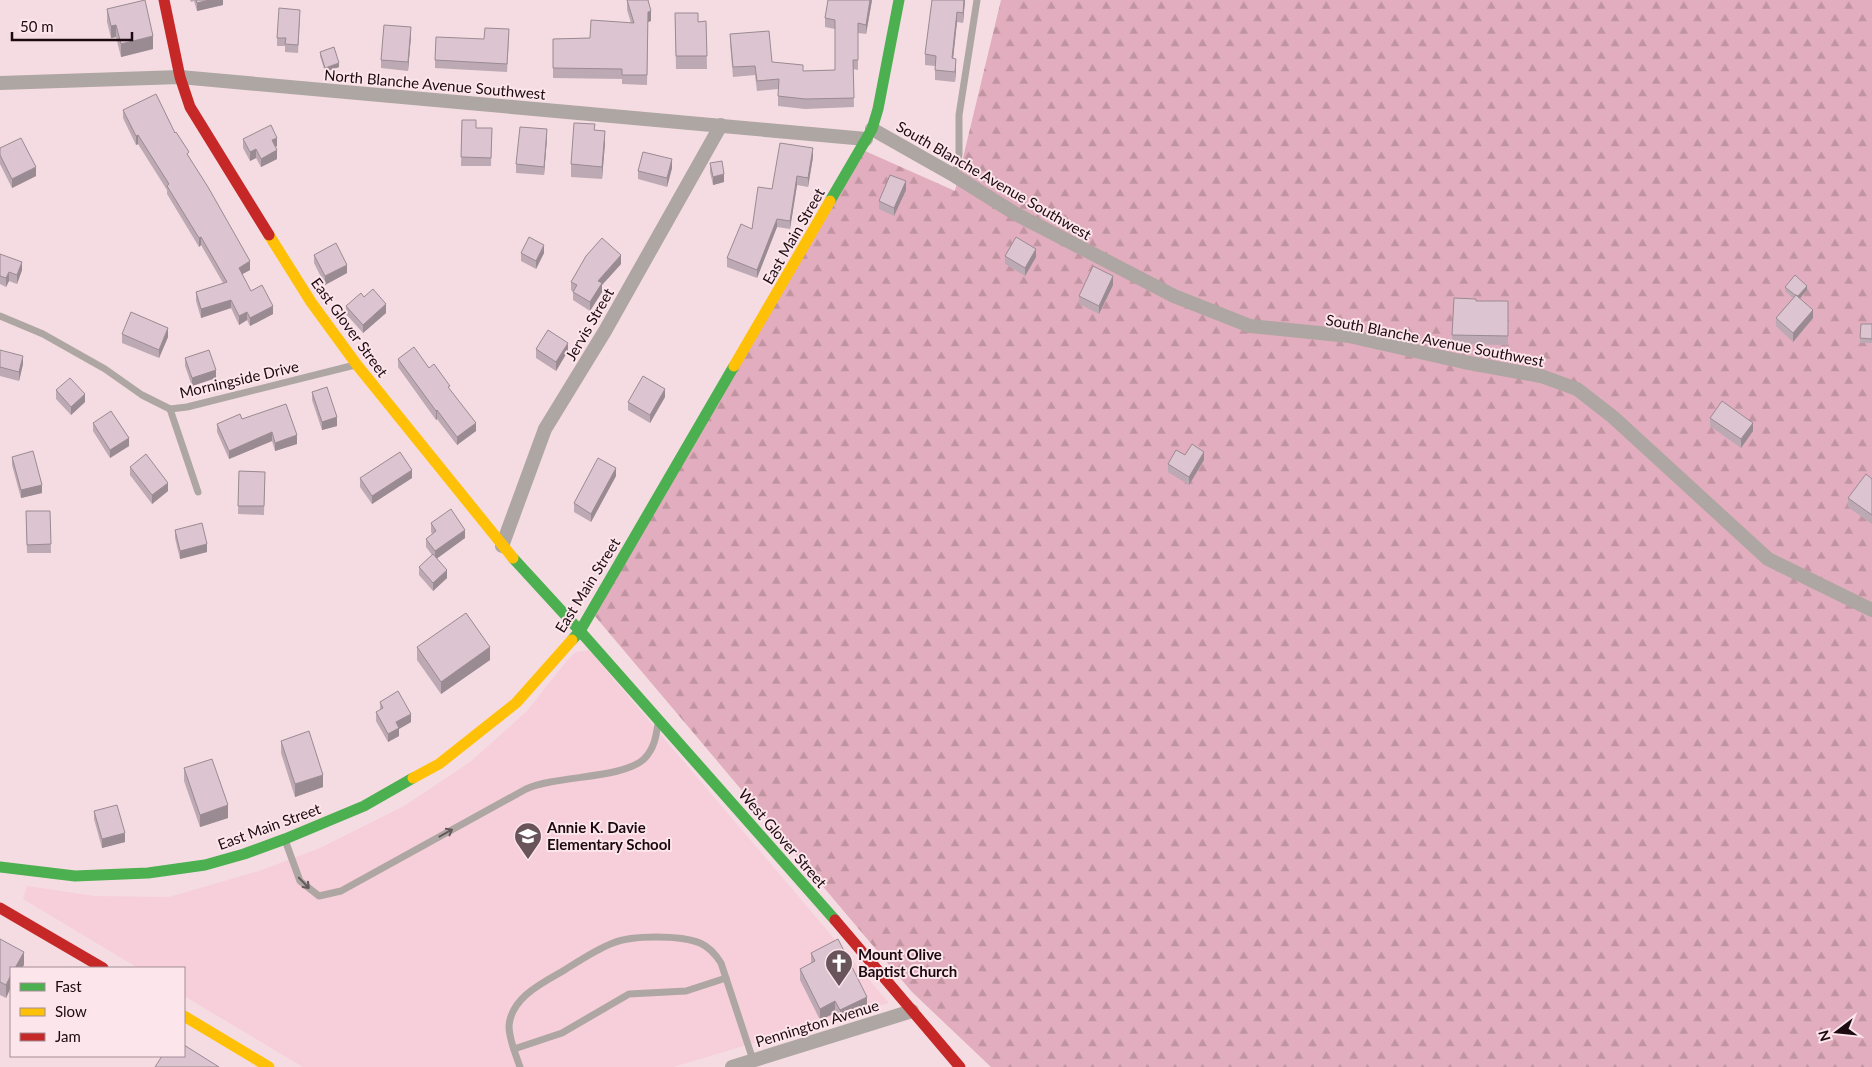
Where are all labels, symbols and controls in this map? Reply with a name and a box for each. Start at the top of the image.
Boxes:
scale bar [12,10,132,42]
text: 50 m [20,17,54,35]
street label: North Blanche Avenue Southwest [324,65,547,103]
street label: South Blanche Avenue Southwest [893,117,1095,244]
street label: East Main Street [758,184,828,287]
street label: East Glover Street [308,274,392,381]
street label: Jervis Street [561,284,617,363]
street label: South Blanche Avenue Southwest [1324,310,1546,370]
street label: Morningside Drive [178,357,300,401]
street label: East Main Street [551,534,624,636]
street label: West Glover Street [735,785,831,892]
street label: East Main Street [215,799,324,853]
place label: Annie K. Davie Elementary School [546,818,671,853]
school or university icon: Annie K. Davie Elementary School [513,821,543,860]
one-way arrow [438,828,453,837]
one-way arrow [298,876,310,889]
place label: Mount Olive Baptist Church [858,945,957,980]
church icon: Mount Olive Baptist Church [824,948,854,987]
legend [10,967,185,1057]
text: Fast [55,977,82,995]
street label: Pennington Avenue [753,996,881,1050]
text: Slow [55,1002,87,1020]
north arrow [1812,1007,1862,1057]
text: Jam [55,1027,81,1045]
text: N [1814,1028,1834,1043]

